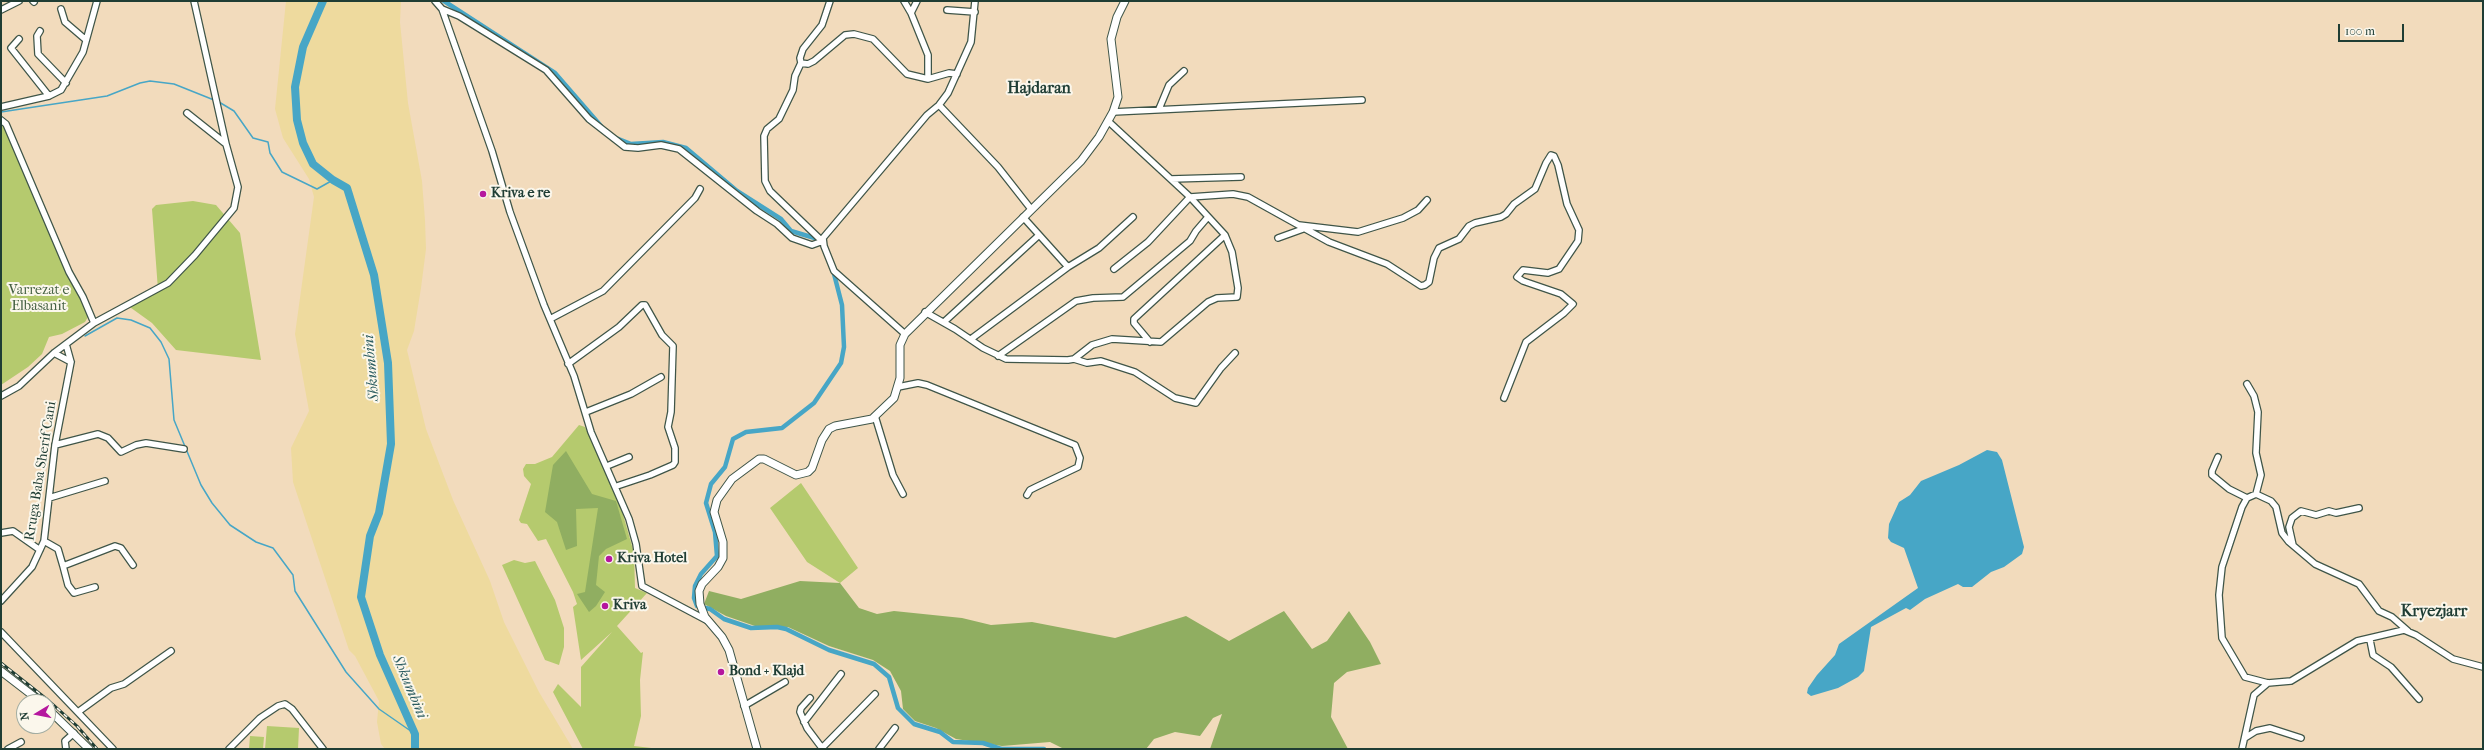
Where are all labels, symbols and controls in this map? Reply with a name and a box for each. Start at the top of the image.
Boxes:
scale bar [2340,16,2406,42]
text: 100 m [2345,24,2375,38]
district label: Hajdaran [1007,79,1071,99]
place label: Kriva e re [491,186,550,202]
marker: Kriva e re [478,189,488,199]
park label: Varrezat e Elbasanit [8,283,70,316]
water label: Shkumbini [360,334,384,402]
street label: Rruga Baba Sherif Cani [22,400,60,542]
place label: Kriva Hotel [617,551,687,567]
marker: Kriva Hotel [604,554,614,564]
place label: Kriva [613,598,646,614]
marker: Kriva [600,601,610,611]
district label: Kryezjarr [2401,602,2467,622]
water label: Shkumbini [388,653,430,721]
place label: Bond + Klajd [729,664,804,680]
marker: Bond + Klajd [716,667,726,677]
north arrow [16,694,56,734]
text: N [18,711,32,721]

